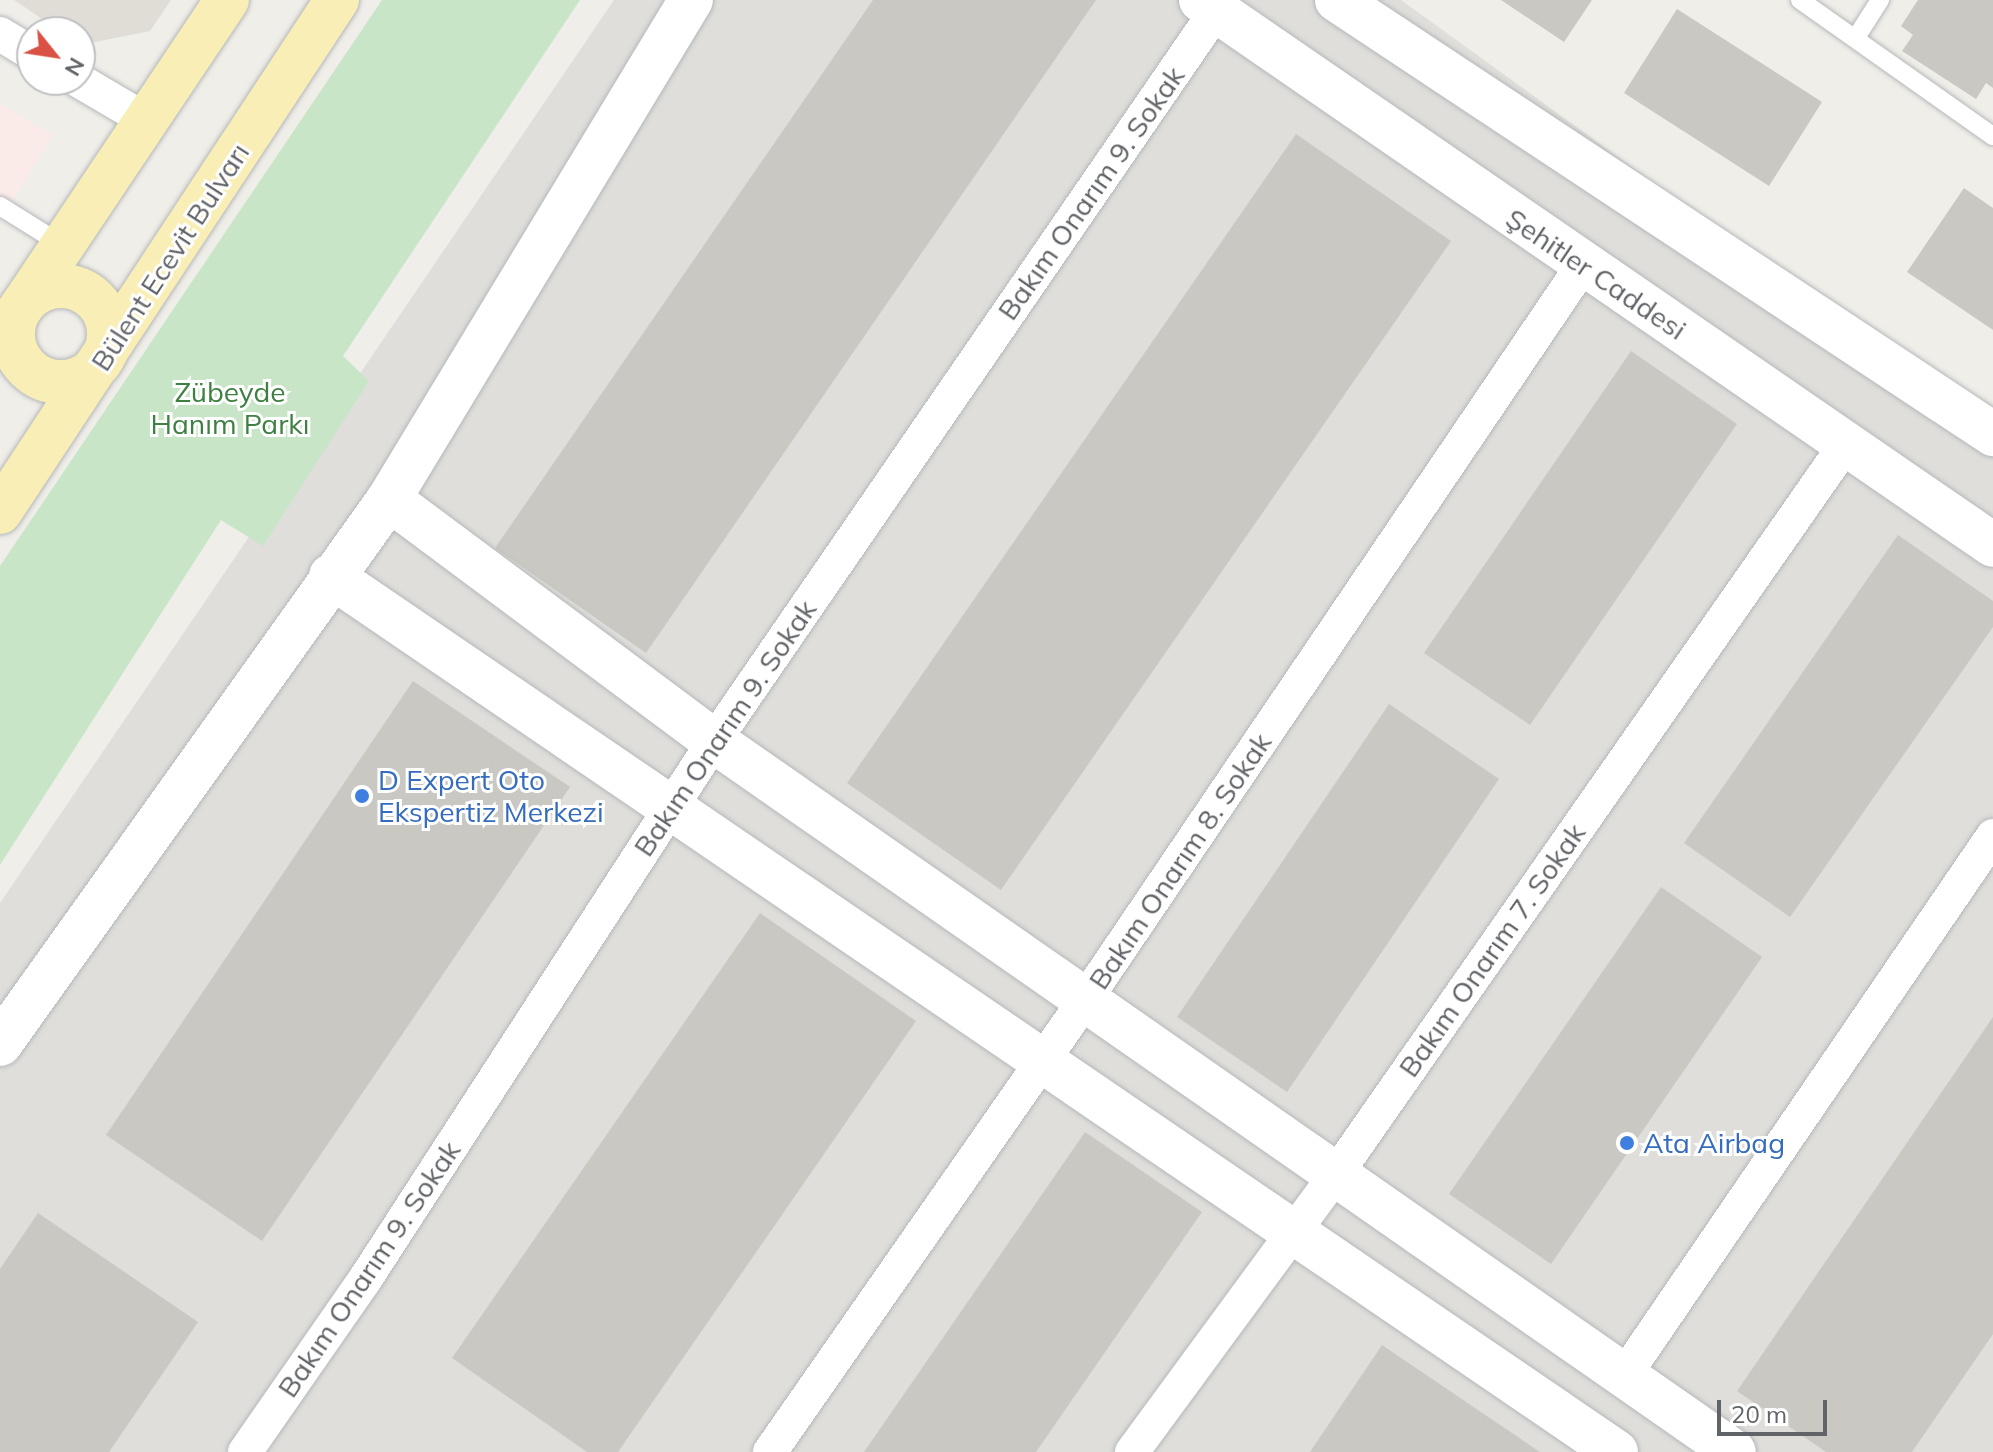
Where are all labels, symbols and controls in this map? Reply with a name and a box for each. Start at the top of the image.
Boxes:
north arrow [16,16,96,96]
text: N [59,53,91,81]
street label: Bakım Onarım 9. Sokak [991,60,1191,326]
street label: Bülent Ecevit Bulvarı [84,137,256,377]
street label: Şehitler Caddesi [1500,201,1692,347]
park label: Zübeyde Hanım Parkı [151,375,309,441]
street label: Bakım Onarım 9. Sokak [627,594,823,862]
street label: Bakım Onarım 8. Sokak [1082,727,1278,995]
place label: D Expert Oto Ekspertiz Merkezi [378,763,604,829]
marker: D Expert Oto Ekspertiz Merkezi [353,787,371,805]
street label: Bakım Onarım 7. Sokak [1392,817,1592,1083]
place label: Ata Airbag [1643,1126,1785,1160]
marker: Ata Airbag [1618,1134,1636,1152]
street label: Bakım Onarım 9. Sokak [271,1135,467,1403]
scale bar [1721,1384,1831,1434]
text: 20 m [1731,1399,1787,1429]

